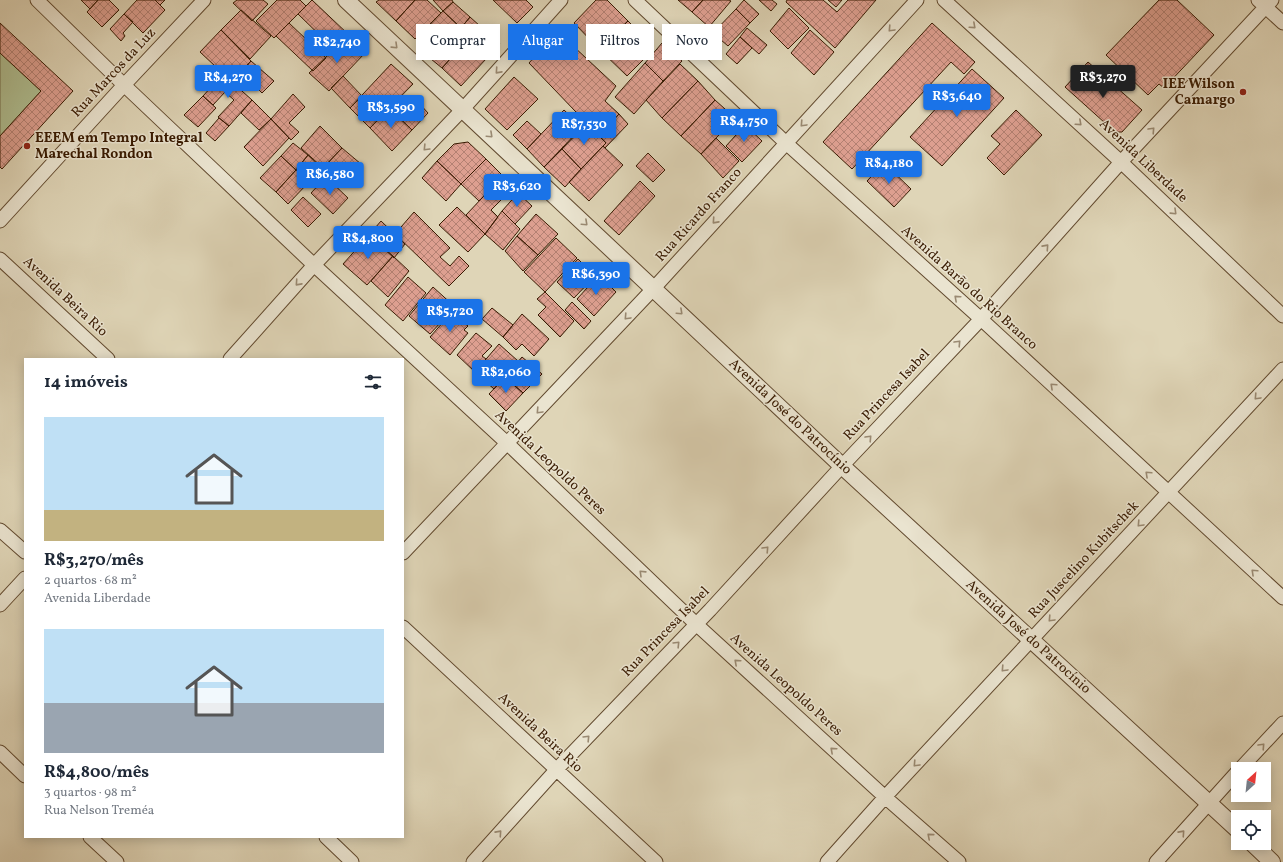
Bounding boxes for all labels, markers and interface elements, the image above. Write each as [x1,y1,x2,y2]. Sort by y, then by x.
one-way arrow [968,22,975,29]
street label: Rua Marcos da Luz [67,24,161,122]
chip: Comprar [416,24,500,60]
chip: Alugar [508,24,578,60]
chip: Filtros [586,24,654,60]
chip: Novo [662,24,722,60]
one-way arrow [888,24,895,32]
pin: R$2,740 [300,30,374,64]
text: R$2,740 [313,34,361,52]
one-way arrow [390,41,398,49]
pin: R$4,270 [191,65,265,99]
pin: R$3,270 [1066,65,1140,99]
one-way arrow [495,66,502,73]
text: R$4,270 [204,69,252,87]
text: R$3,270 [1079,69,1127,87]
place label: IEE Wilson Camargo [1163,75,1235,110]
pin: R$3,640 [920,84,994,118]
marker: IEE Wilson Camargo [1238,87,1248,97]
text: R$3,640 [932,88,982,106]
pin: R$3,590 [354,95,428,129]
text: R$3,590 [367,99,415,117]
pin: R$4,750 [707,109,781,143]
pin: R$7,530 [547,112,621,146]
text: R$4,750 [720,113,768,131]
street label: Avenida Liberdade [1095,115,1192,207]
text: R$7,530 [561,116,607,134]
one-way arrow [1074,119,1082,126]
one-way arrow [800,120,807,127]
one-way arrow [1147,127,1155,135]
place label: EEEM em Tempo Integral Marechal Rondon [35,129,203,164]
one-way arrow [485,130,493,138]
marker: EEEM em Tempo Integral Marechal Rondon [22,141,32,151]
one-way arrow [423,143,431,151]
pin: R$4,180 [852,151,926,185]
text: R$4,180 [865,155,913,173]
pin: R$6,580 [293,162,367,196]
street label: Rua Ricardo Franco [652,164,746,266]
text: R$6,580 [306,166,354,184]
pin: R$3,620 [480,174,554,208]
text: R$3,620 [493,178,541,196]
one-way arrow [1169,207,1177,215]
one-way arrow [713,216,720,223]
one-way arrow [580,219,588,226]
street label: Avenida Barão do Rio Branco [897,221,1041,355]
pin: R$4,800 [331,226,405,260]
text: R$4,800 [342,230,394,248]
one-way arrow [1041,244,1048,252]
street label: Avenida Beira Rio [18,253,112,341]
pin: R$6,390 [559,262,633,296]
text: R$6,390 [572,266,620,284]
one-way arrow [296,278,303,286]
one-way arrow [954,295,962,303]
pin: R$5,720 [413,299,487,333]
text: R$5,720 [427,303,473,321]
one-way arrow [675,308,683,315]
one-way arrow [625,312,632,319]
one-way arrow [954,340,961,348]
street label: Rua Princesa Isabel [840,345,934,445]
street label: Avenida José do Patrocínio [724,355,856,479]
pin: R$2,060 [469,360,543,394]
text: R$2,060 [481,364,531,382]
text: 14 imóveis [44,371,128,394]
icon: filters [362,371,384,393]
one-way arrow [1050,383,1058,391]
one-way arrow [1254,392,1261,400]
street label: Avenida Leopoldo Peres [490,406,610,520]
one-way arrow [536,407,543,414]
one-way arrow [864,435,871,442]
icon: home [178,443,250,515]
one-way arrow [1146,472,1153,479]
street label: Rua Juscelino Kubitschek [1024,497,1144,623]
one-way arrow [1138,519,1145,526]
one-way arrow [761,546,769,554]
text: R$3,270/mês [44,549,144,572]
one-way arrow [1251,569,1259,576]
one-way arrow [639,570,647,578]
text: 2 quartos · 68 m² [44,572,137,590]
street label: Avenida José do Patrocínio [961,576,1095,698]
street label: Rua Princesa Isabel [618,583,714,681]
text: Avenida Liberdade [44,590,151,608]
one-way arrow [1049,614,1056,622]
street label: Avenida Leopoldo Peres [725,629,847,741]
one-way arrow [672,641,680,649]
icon: home [178,655,250,727]
one-way arrow [734,659,742,667]
one-way arrow [1002,664,1009,672]
street label: Avenida Beira Rio [493,689,587,777]
one-way arrow [582,735,590,743]
one-way arrow [1257,743,1264,751]
one-way arrow [830,747,838,754]
one-way arrow [913,759,921,767]
text: R$4,800/mês [44,761,149,784]
north arrow [1231,762,1271,802]
map controls [1231,762,1271,850]
text: 3 quartos · 98 m² [44,784,137,802]
text: Rua Nelson Treméa [44,802,154,820]
button: locate [1231,810,1271,850]
one-way arrow [494,830,502,838]
one-way arrow [1177,830,1184,838]
one-way arrow [927,834,935,841]

